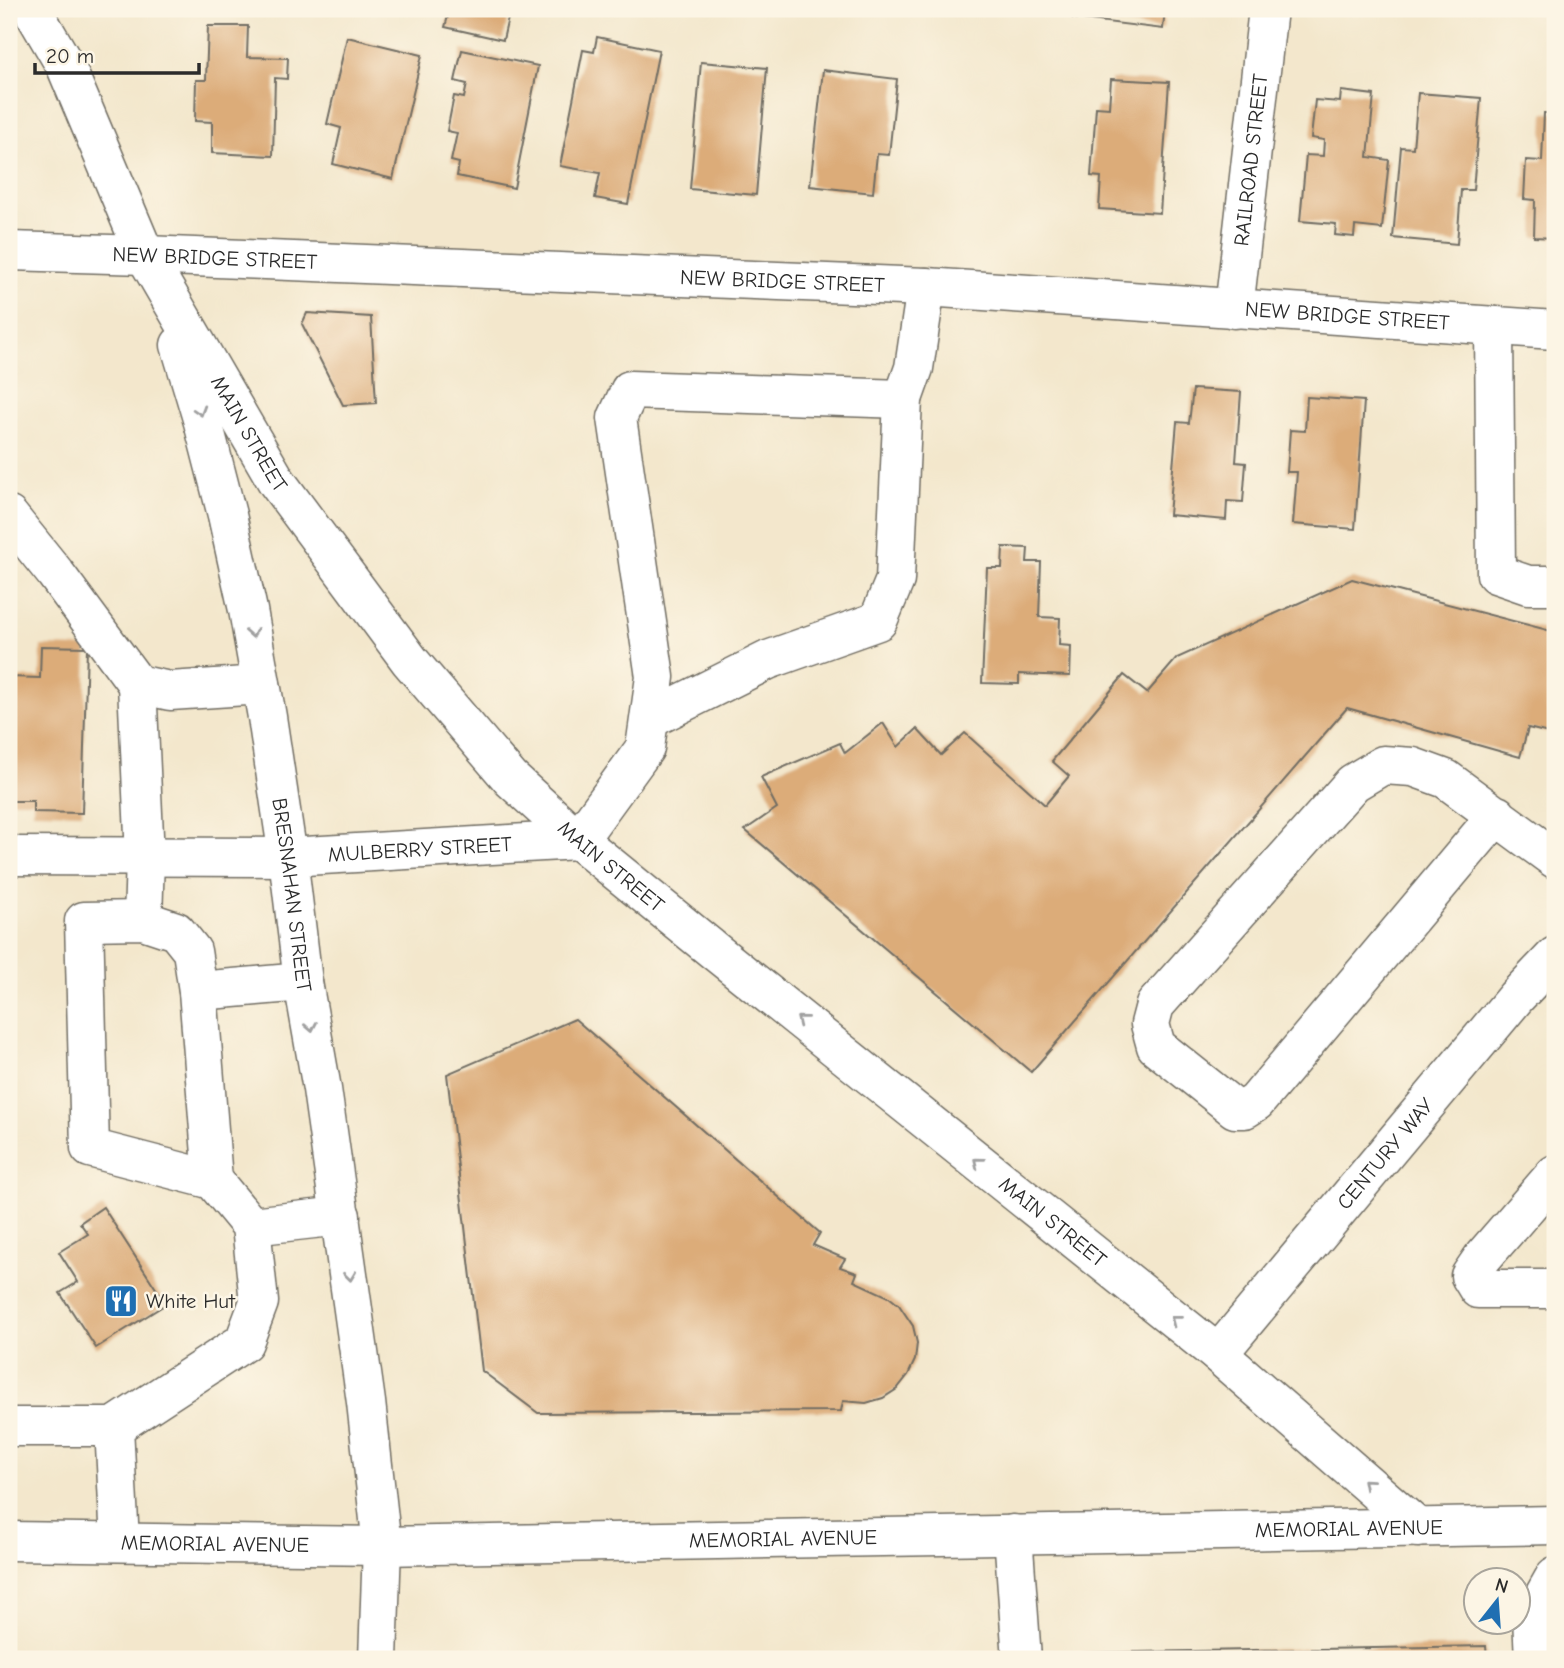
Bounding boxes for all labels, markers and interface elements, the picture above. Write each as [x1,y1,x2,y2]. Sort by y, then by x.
scale bar [35,32,200,76]
text: 20 m [46,44,94,68]
street label: RAILROAD STREET [1229,72,1273,247]
street label: NEW BRIDGE STREET [112,242,318,274]
street label: NEW BRIDGE STREET [680,265,885,297]
street label: NEW BRIDGE STREET [1244,297,1450,335]
street label: MAIN STREET [206,371,292,497]
one-way arrow [192,405,207,417]
one-way arrow [244,627,259,639]
street label: BRESNAHAN STREET [267,796,317,994]
street label: MAIN STREET [553,816,669,917]
street label: MULBERRY STREET [327,832,512,867]
one-way arrow [796,1016,809,1028]
one-way arrow [303,1021,318,1033]
street label: CENTURY WAY [1332,1093,1439,1214]
one-way arrow [973,1158,986,1171]
street label: MAIN STREET [994,1172,1111,1272]
one-way arrow [342,1270,357,1282]
restaurant icon: White Hut [102,1282,140,1320]
place label: White Hut [146,1289,236,1313]
one-way arrow [1170,1316,1183,1328]
one-way arrow [1362,1479,1375,1491]
street label: MEMORIAL AVENUE [1255,1515,1443,1542]
street label: MEMORIAL AVENUE [689,1525,877,1553]
street label: MEMORIAL AVENUE [121,1531,309,1557]
north arrow [1462,1566,1532,1636]
text: N [1493,1573,1511,1598]

